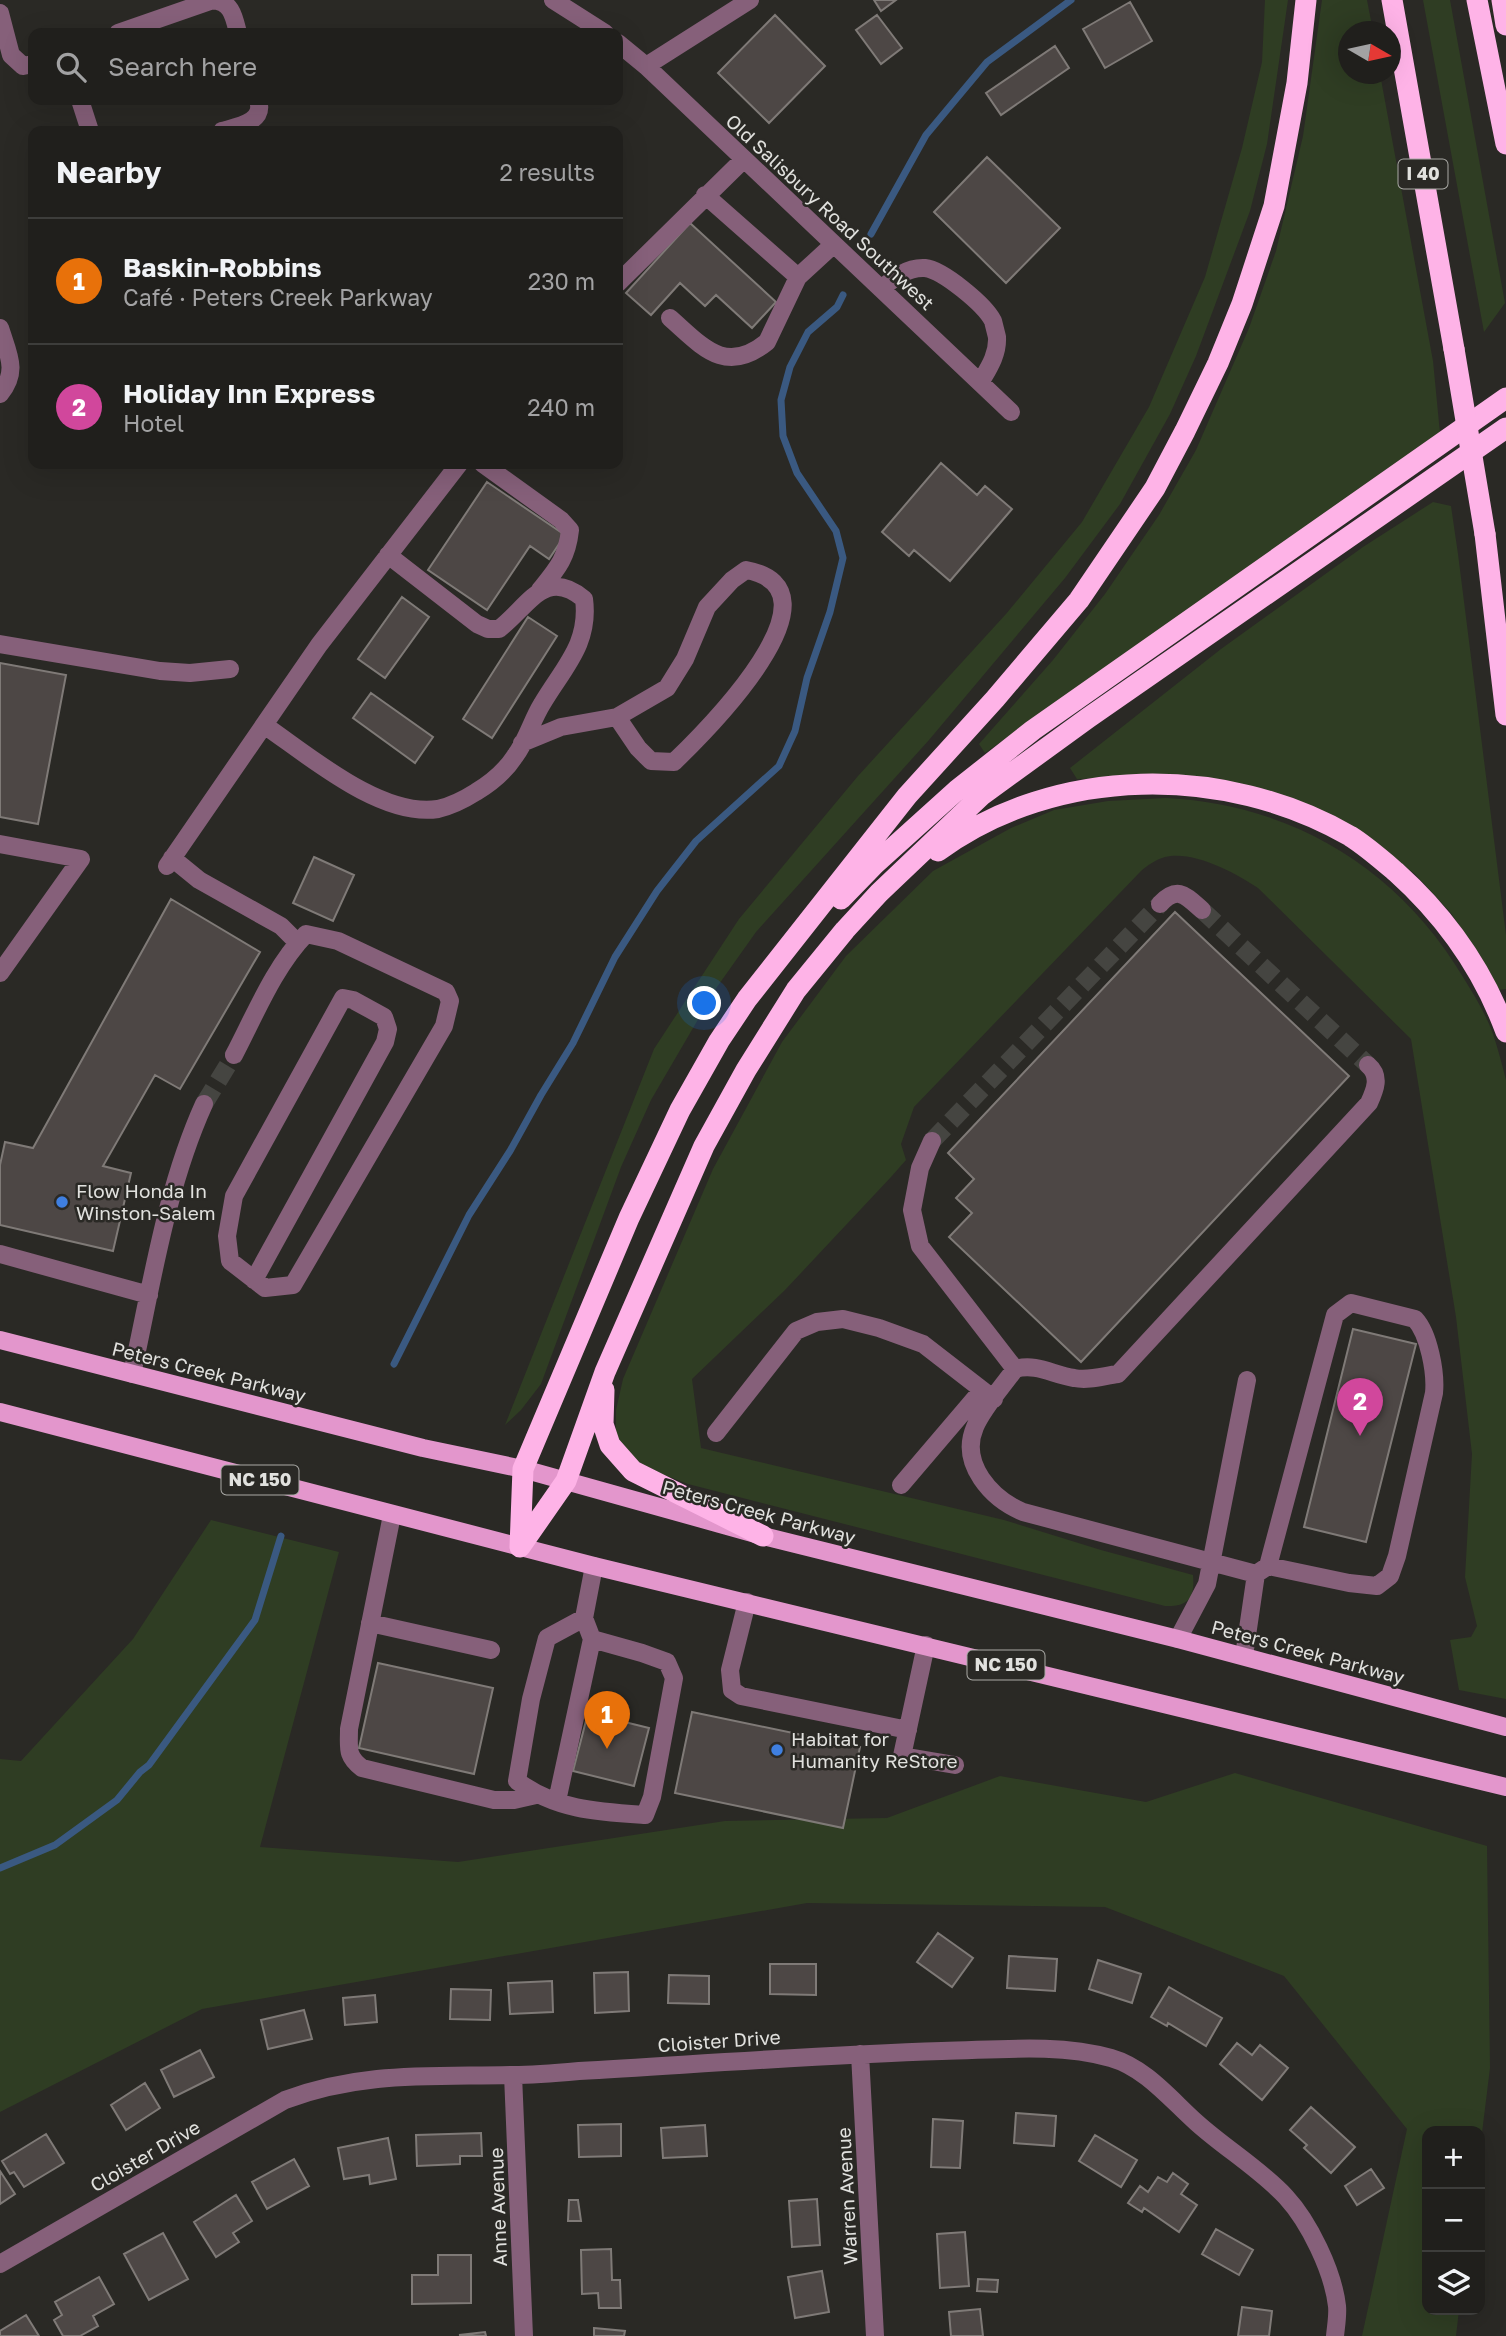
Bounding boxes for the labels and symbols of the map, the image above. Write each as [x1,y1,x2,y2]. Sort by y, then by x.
north arrow [1338,21,1401,84]
street label: Old Salisbury Road Southwest [721,109,939,314]
road number: I 40 [1398,160,1448,188]
your location [687,986,721,1020]
place label: Flow Honda In Winston-Salem [76,1179,216,1224]
marker: Flow Honda In Winston-Salem [54,1194,70,1210]
street label: Peters Creek Parkway [110,1336,309,1407]
pin: 2 [1337,1378,1383,1436]
road number: NC 150 [222,1465,298,1494]
street label: Peters Creek Parkway [660,1475,859,1548]
street label: Peters Creek Parkway [1209,1615,1408,1688]
road number: NC 150 [968,1650,1044,1680]
pin: 1 [584,1691,630,1749]
place label: Habitat for Humanity ReStore [791,1727,957,1772]
marker: Habitat for Humanity ReStore [769,1742,785,1758]
street label: Cloister Drive [657,2025,781,2056]
street label: Cloister Drive [86,2115,204,2196]
street label: Warren Avenue [831,2127,862,2265]
street label: Anne Avenue [484,2147,511,2267]

